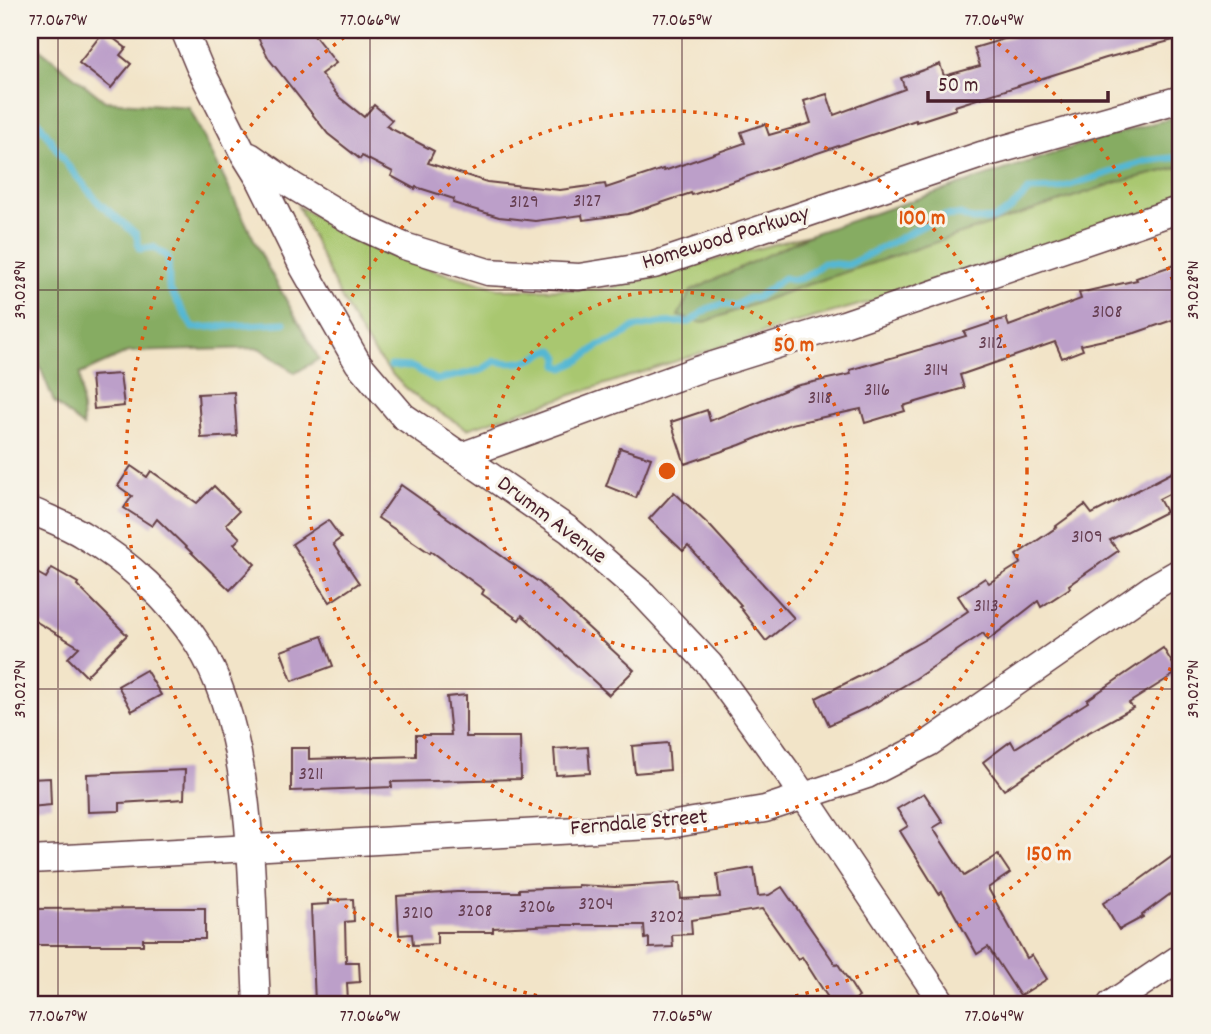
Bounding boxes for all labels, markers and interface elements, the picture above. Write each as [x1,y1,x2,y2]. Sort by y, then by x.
text: 77.067°W [29,9,88,34]
text: 77.066°W [340,9,401,34]
text: 77.065°W [652,9,713,34]
text: 77.064°W [965,9,1024,34]
scale bar [928,60,1108,104]
text: 50 m [938,72,978,102]
house number: 3127 [573,189,601,216]
house number: 3129 [509,190,539,217]
street label: Homewood Parkway [638,198,814,280]
text: 100 m [899,205,945,235]
text: 39.028°N [9,261,34,319]
text: 39.028°N [1182,261,1207,319]
house number: 3108 [1092,300,1122,327]
house number: 3112 [978,331,1004,358]
text: 50 m [774,332,814,362]
house number: 3114 [924,358,948,385]
house number: 3116 [864,378,890,405]
house number: 3118 [808,386,832,413]
centre of rings [655,459,679,483]
street label: Drumm Avenue [489,469,613,573]
house number: 3109 [1071,525,1103,552]
house number: 3113 [973,594,999,621]
text: 39.027°N [9,660,34,718]
text: 39.027°N [1182,660,1207,718]
house number: 3211 [298,762,324,789]
street label: Ferndale Street [569,802,709,846]
text: 150 m [1026,841,1072,871]
house number: 3204 [579,892,613,919]
house number: 3206 [519,895,555,922]
house number: 3208 [458,899,492,926]
house number: 3210 [402,901,434,928]
house number: 3202 [649,905,685,932]
text: 77.067°W [29,1005,88,1030]
text: 77.066°W [340,1005,401,1030]
text: 77.065°W [652,1005,713,1030]
text: 77.064°W [965,1005,1024,1030]

